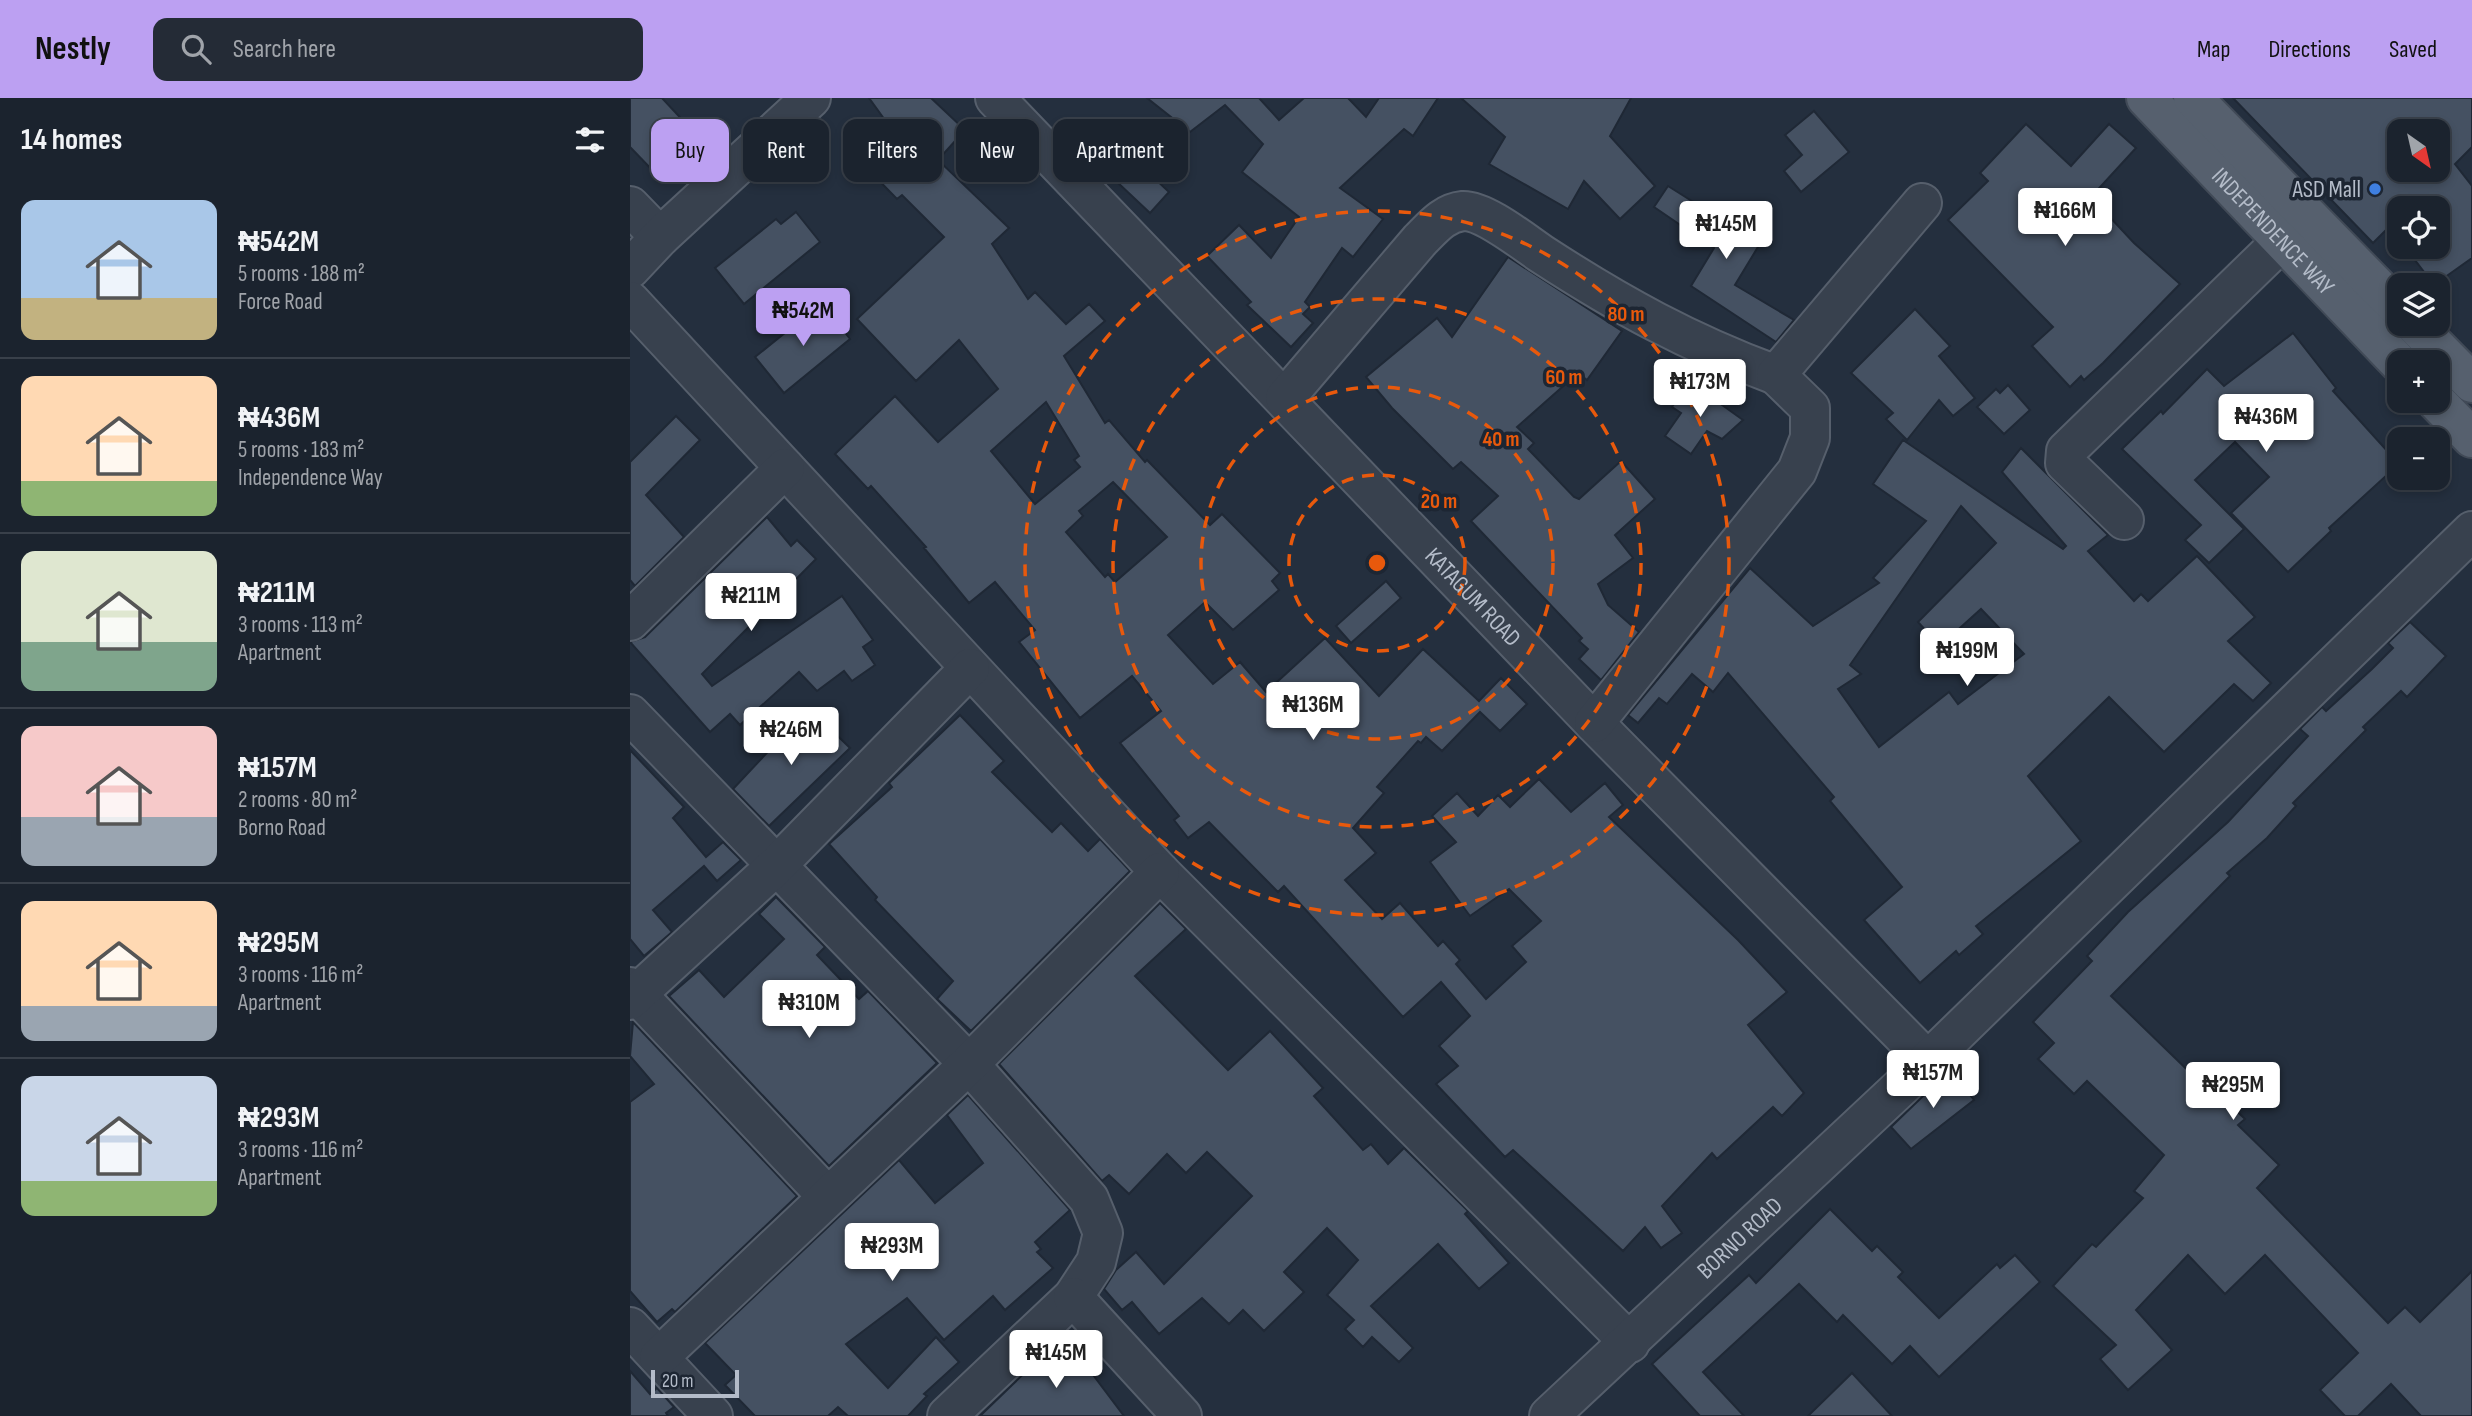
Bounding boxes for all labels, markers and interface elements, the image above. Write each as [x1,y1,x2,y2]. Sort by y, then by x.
search box [153,18,643,81]
text: Nestly [35,29,111,69]
icon: search [177,30,215,68]
text: Search here [233,34,336,65]
text: Map [2197,35,2230,64]
text: Directions [2268,35,2351,64]
text: Saved [2389,35,2437,64]
chip: Buy [651,119,729,182]
chip: Rent [743,119,829,182]
chip: Filters [843,119,942,182]
chip: New [956,119,1039,182]
chip: Apartment [1053,119,1188,182]
north arrow [2387,119,2450,182]
map controls [2387,119,2450,490]
icon: filters [571,121,609,159]
text: 14 homes [21,122,122,158]
street label: INDEPENDENCE WAY [2206,161,2340,301]
place label: ASD Mall [2291,175,2361,204]
marker: ASD Mall [2367,181,2383,197]
pin: ₦166M [2016,188,2114,248]
button: locate [2387,196,2450,259]
text: ₦166M [2034,197,2096,225]
pin: ₦145M [1677,202,1775,261]
text: ₦145M [1695,210,1757,238]
text: ₦542M [238,224,319,260]
icon: home [77,228,161,312]
text: 5 rooms · 188 m² [238,260,365,288]
button: layers [2387,273,2450,336]
text: Force Road [238,288,323,316]
pin: ₦542M [754,288,852,348]
text: ₦542M [772,297,834,325]
text: 80 m [1607,302,1645,327]
button: + [2387,350,2450,413]
pin: ₦173M [1651,360,1749,419]
text: 60 m [1545,365,1583,390]
text: ₦173M [1670,368,1730,396]
pin: ₦436M [2217,394,2315,454]
text: ₦436M [238,400,320,436]
text: ₦436M [2234,403,2298,431]
icon: home [77,404,161,488]
text: 40 m [1483,427,1519,452]
button: − [2387,427,2450,490]
text: 5 rooms · 183 m² [238,436,364,464]
text: Independence Way [238,464,383,492]
text: 20 m [1421,489,1457,514]
street label: KATAGUM ROAD [1419,541,1527,652]
centre of rings [1365,551,1389,575]
pin: ₦211M [702,574,800,633]
text: ₦211M [238,575,315,611]
icon: home [77,579,161,663]
text: ₦211M [721,582,781,610]
text: 3 rooms · 113 m² [238,611,363,639]
pin: ₦199M [1918,628,2016,688]
text: ₦199M [1936,637,1998,665]
text: Apartment [238,639,322,667]
pin: ₦136M [1264,682,1362,742]
text: ₦136M [1282,691,1344,719]
pin: ₦246M [742,708,840,767]
text: ₦246M [760,716,822,744]
text: ₦157M [238,750,317,786]
icon: home [77,754,161,838]
text: 2 rooms · 80 m² [238,786,357,814]
text: Borno Road [238,814,326,842]
text: ₦295M [238,925,319,961]
icon: home [77,929,161,1013]
text: 3 rooms · 116 m² [238,961,363,989]
pin: ₦310M [760,981,858,1040]
text: Apartment [238,989,322,1017]
text: ₦310M [778,989,840,1017]
pin: ₦157M [1884,1051,1982,1110]
text: ₦157M [1903,1059,1963,1087]
pin: ₦295M [2184,1062,2282,1122]
text: ₦295M [2202,1071,2264,1099]
text: ₦293M [238,1100,319,1136]
icon: home [77,1104,161,1188]
text: 3 rooms · 116 m² [238,1136,363,1164]
text: Apartment [238,1164,322,1192]
street label: BORNO ROAD [1691,1191,1788,1285]
pin: ₦293M [843,1224,941,1283]
text: ₦293M [861,1232,923,1260]
pin: ₦145M [1007,1330,1105,1390]
text: ₦145M [1025,1339,1087,1367]
scale bar [651,1367,738,1399]
text: 20 m [662,1370,694,1393]

